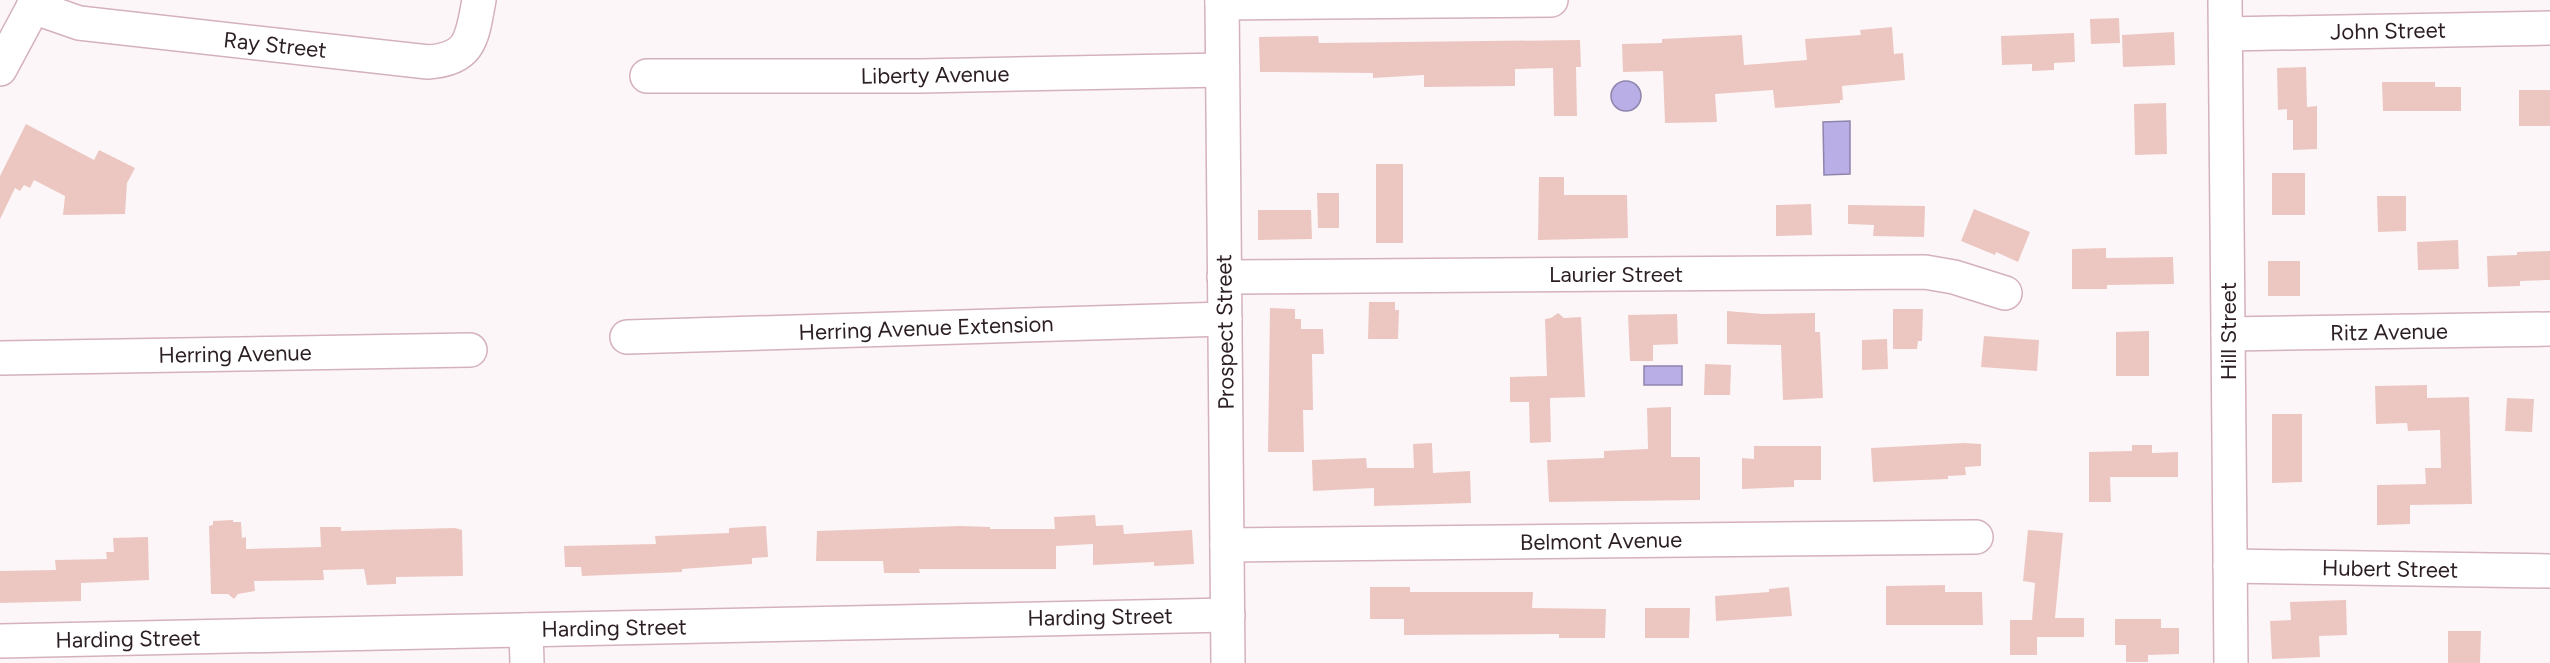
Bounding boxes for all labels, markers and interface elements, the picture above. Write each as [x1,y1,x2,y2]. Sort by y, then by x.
street label: John Street [2330,16,2446,46]
street label: Ray Street [222,26,328,64]
street label: Liberty Avenue [860,60,1010,90]
street label: Prospect Street [1210,254,1240,410]
street label: Laurier Street [1549,261,1683,288]
street label: Hill Street [2215,282,2242,380]
street label: Herring Avenue Extension [798,310,1054,346]
street label: Ritz Avenue [2330,317,2448,347]
street label: Herring Avenue [158,339,312,369]
street label: Belmont Avenue [1520,526,1682,556]
street label: Hubert Street [2322,554,2458,584]
street label: Harding Street [1027,602,1173,632]
street label: Harding Street [541,613,687,643]
street label: Harding Street [55,624,201,654]

